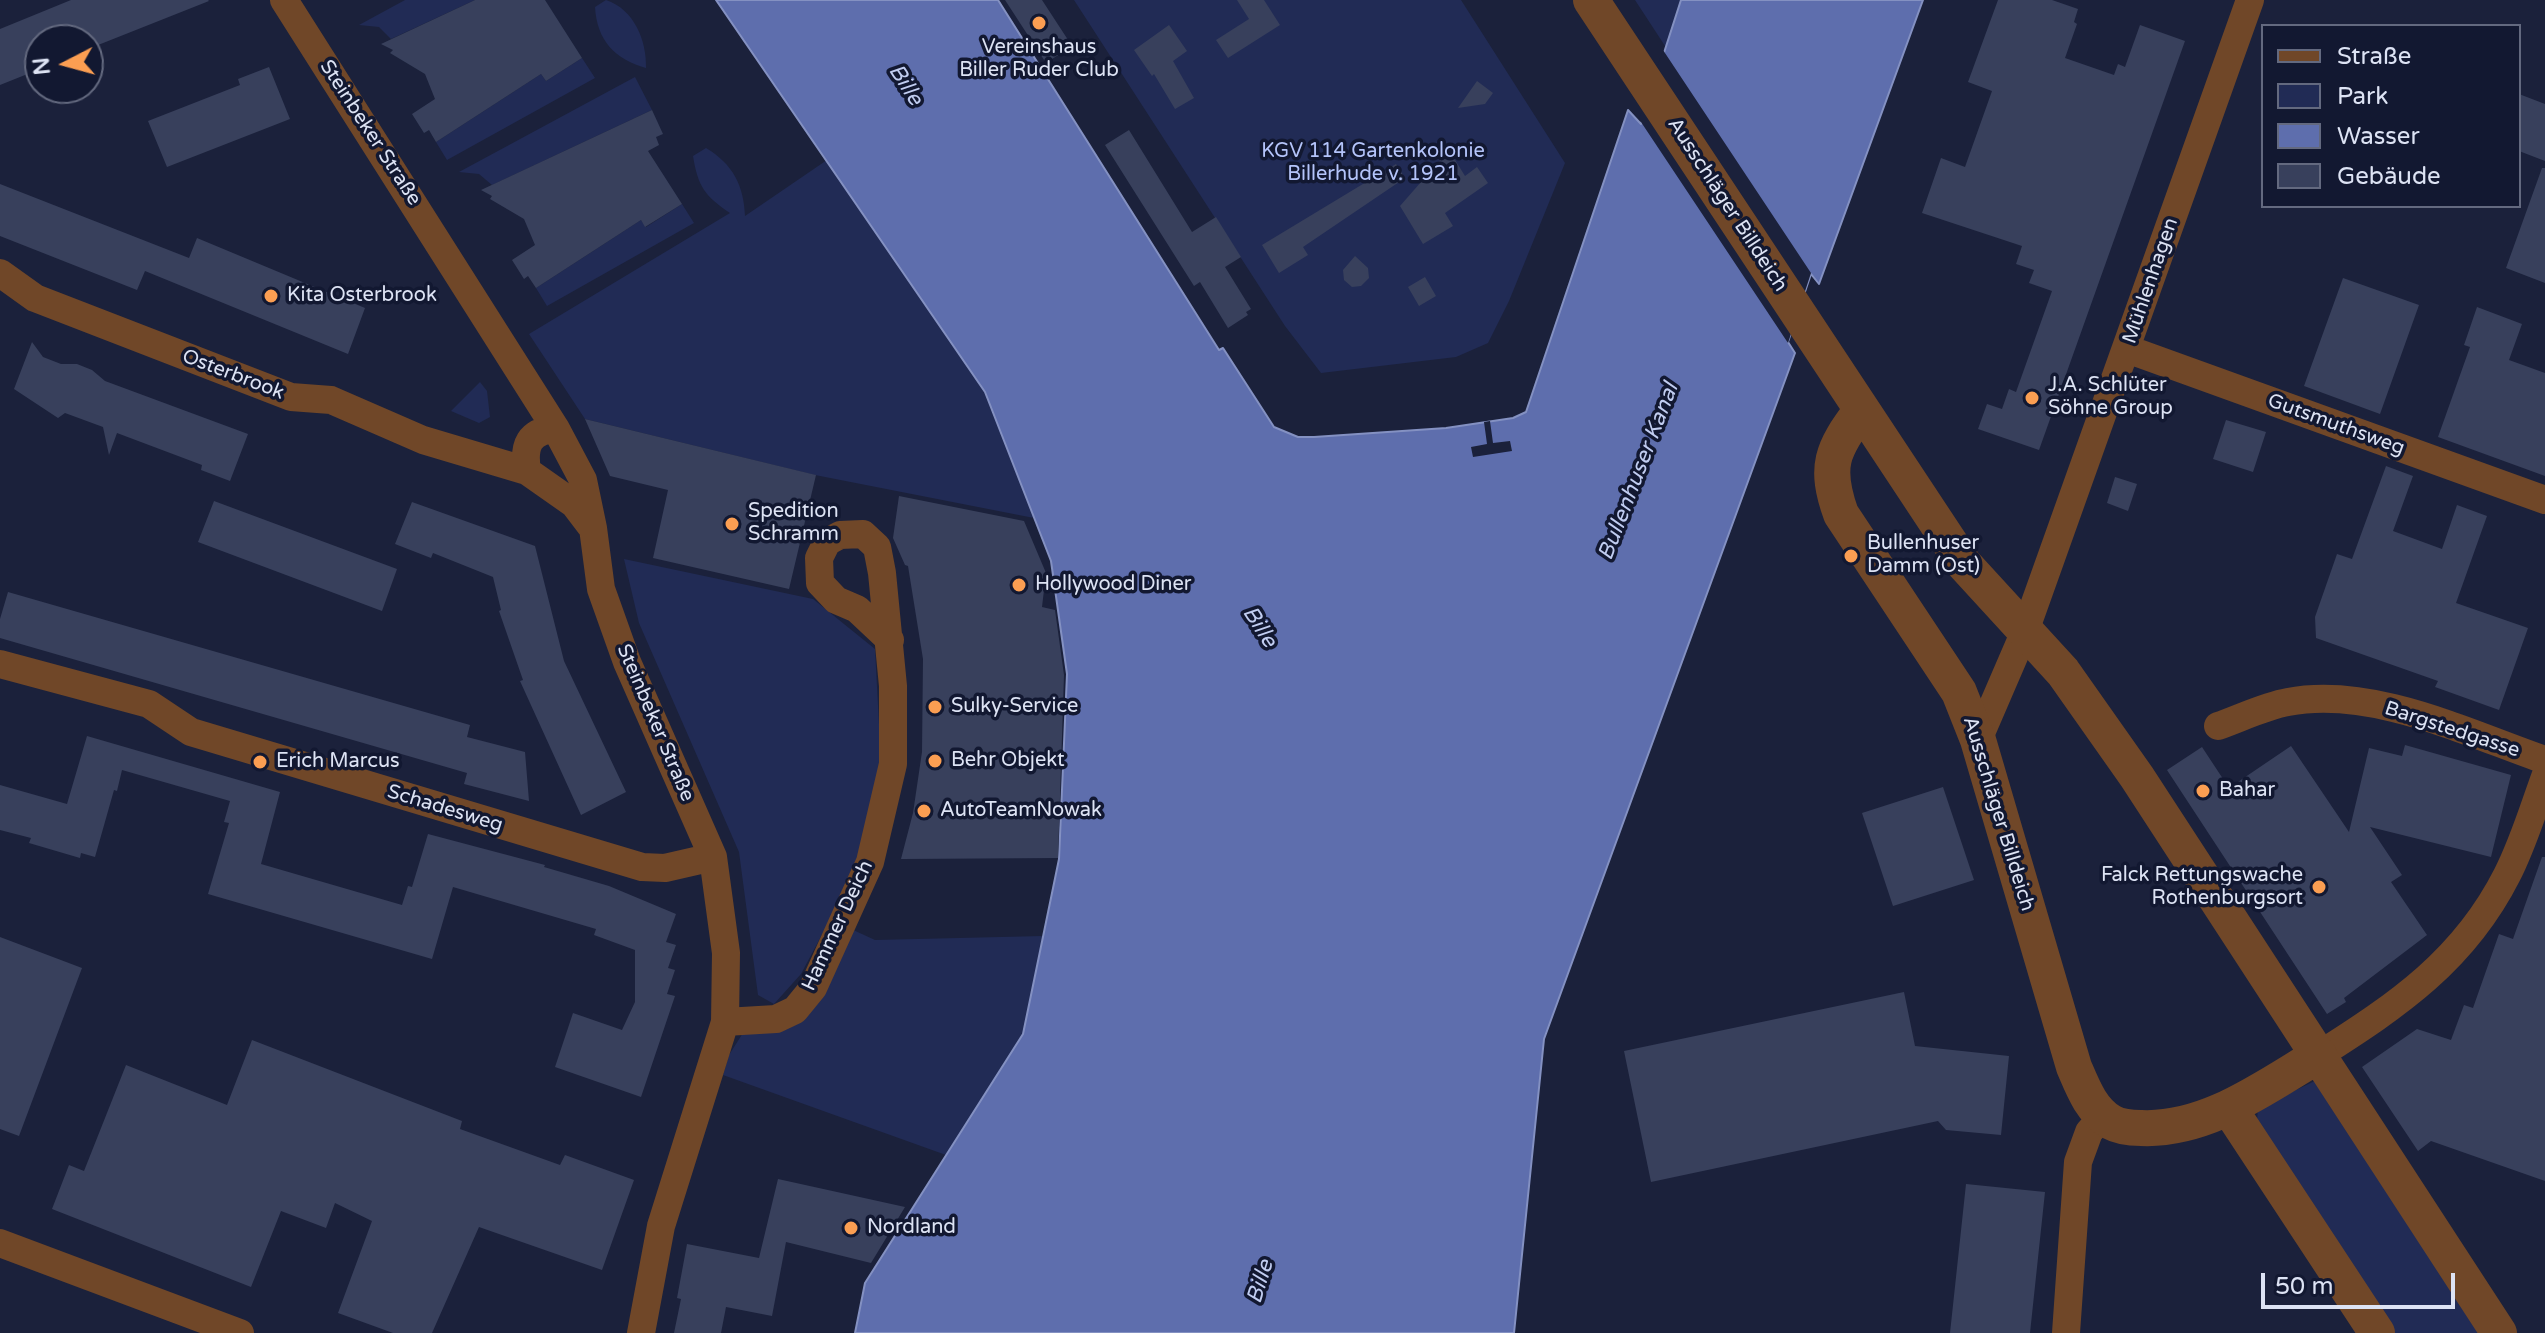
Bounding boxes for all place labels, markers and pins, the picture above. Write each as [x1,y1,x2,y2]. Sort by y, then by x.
marker: Vereinshaus Biller Ruder Club [1030,14,1048,32]
place label: Vereinshaus Biller Ruder Club [959,36,1119,83]
place label: Kita Osterbrook [287,284,437,308]
marker: Kita Osterbrook [262,287,280,305]
place label: J.A. Schlüter Söhne Group [2048,374,2173,421]
marker: J.A. Schlüter Söhne Group [2023,389,2041,407]
place label: Spedition Schramm [748,500,839,547]
marker: Spedition Schramm [723,515,741,533]
place label: Bullenhuser Damm (Ost) [1867,532,1980,579]
marker: Bullenhuser Damm (Ost) [1842,547,1860,565]
place label: Hollywood Diner [1035,573,1191,597]
marker: Hollywood Diner [1010,576,1028,594]
place label: Sulky-Service [951,695,1078,719]
marker: Sulky-Service [926,698,944,716]
place label: Behr Objekt [951,749,1065,773]
place label: Erich Marcus [276,750,400,774]
marker: Behr Objekt [926,752,944,770]
marker: Erich Marcus [251,753,269,771]
place label: Bahar [2219,779,2275,803]
marker: Bahar [2194,782,2212,800]
place label: AutoTeamNowak [940,799,1102,823]
marker: AutoTeamNowak [915,802,933,820]
place label: Falck Rettungswache Rothenburgsort [2101,864,2303,911]
marker: Falck Rettungswache Rothenburgsort [2310,878,2328,896]
place label: Nordland [867,1216,956,1240]
marker: Nordland [842,1219,860,1237]

